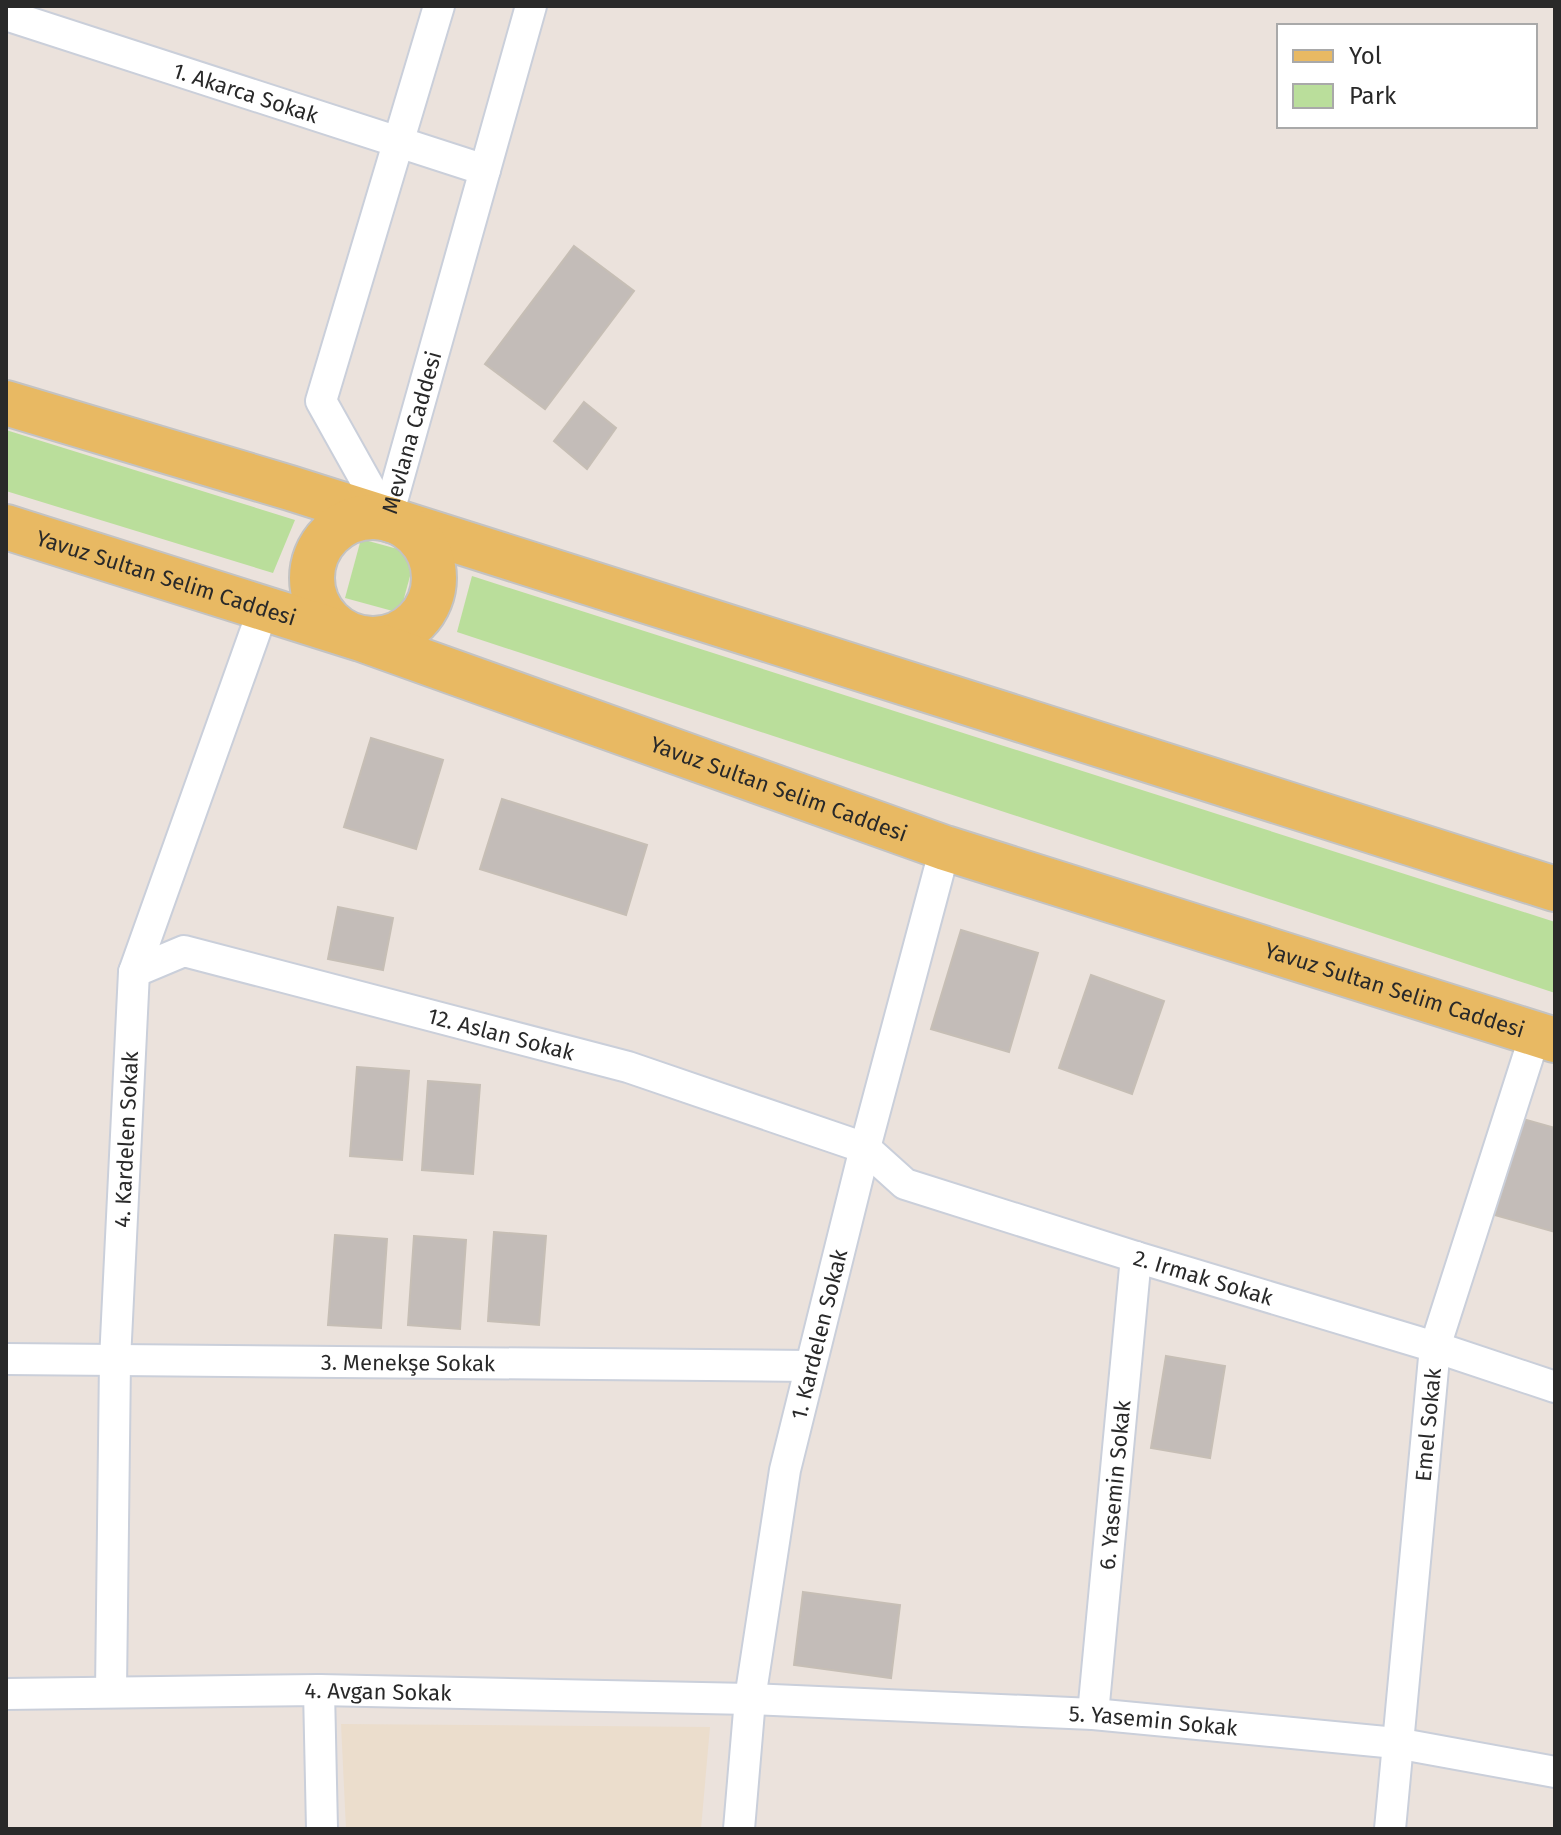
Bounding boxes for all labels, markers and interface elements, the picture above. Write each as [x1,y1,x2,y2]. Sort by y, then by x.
legend [1277,24,1537,128]
text: Yol [1349,42,1382,70]
street label: 1. Akarca Sokak [170,56,323,129]
text: Park [1349,82,1397,110]
street label: Mevlana Caddesi [376,348,447,517]
street label: Yavuz Sultan Selim Caddesi [33,524,300,631]
street label: Yavuz Sultan Selim Caddesi [647,730,911,847]
street label: Yavuz Sultan Selim Caddesi [1261,936,1528,1043]
street label: 12. Aslan Sokak [425,1002,578,1066]
street label: 4. Kardelen Sokak [108,1050,144,1228]
street label: 2. Irmak Sokak [1131,1244,1277,1311]
street label: 1. Kardelen Sokak [785,1246,853,1422]
street label: 3. Menekşe Sokak [321,1348,496,1377]
street label: Emel Sokak [1409,1366,1447,1483]
street label: 6. Yasemin Sokak [1093,1398,1136,1571]
street label: 4. Avgan Sokak [304,1676,452,1706]
street label: 5. Yasemin Sokak [1068,1699,1240,1741]

